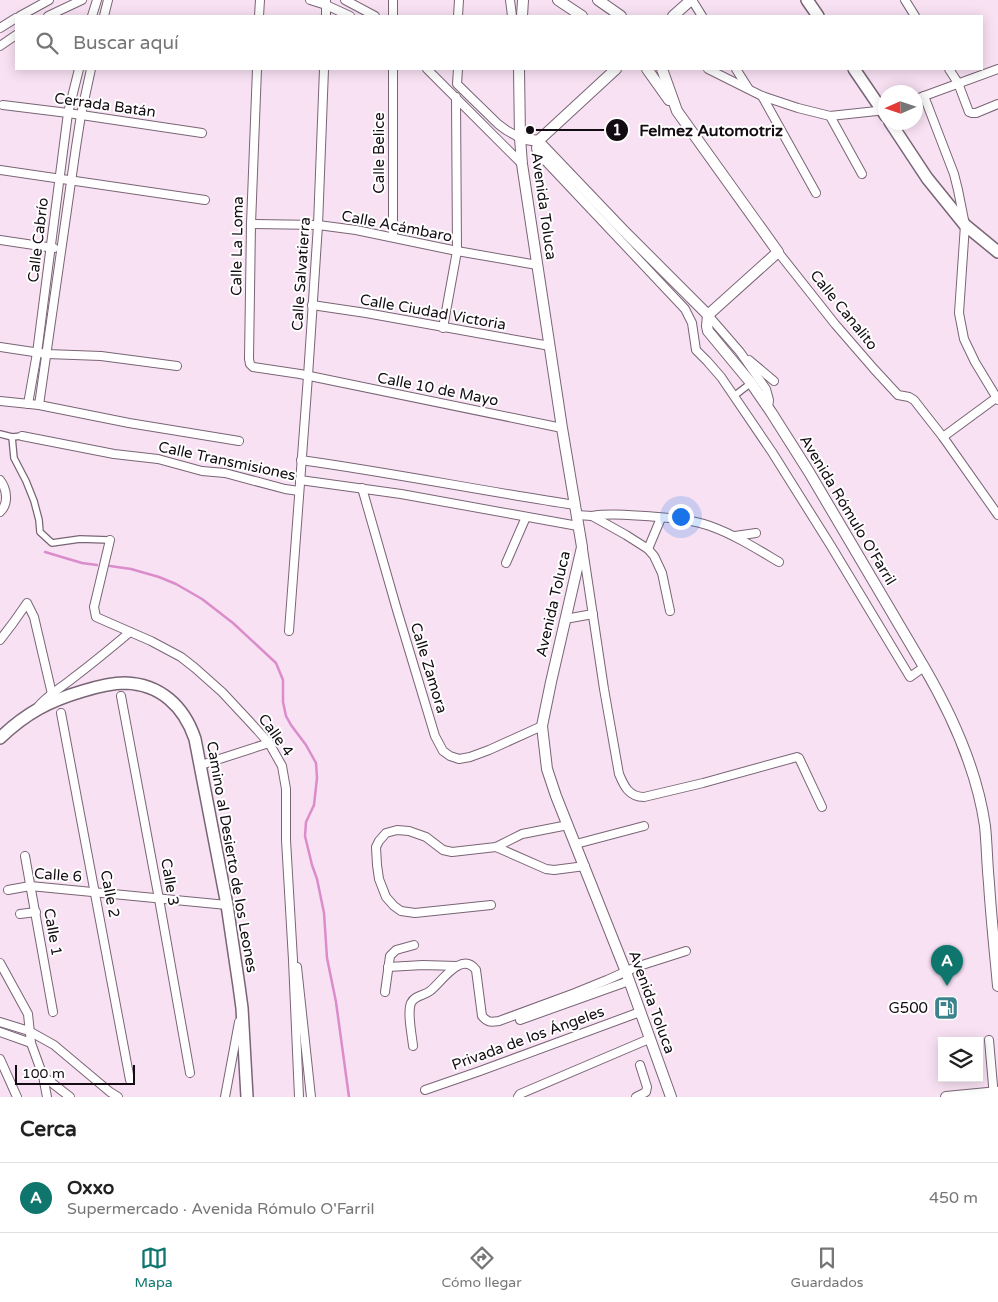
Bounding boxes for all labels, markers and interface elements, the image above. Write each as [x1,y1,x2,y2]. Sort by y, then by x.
search box [15,15,983,70]
icon: search [33,29,61,57]
text: Buscar aquí [73,32,179,54]
north arrow [878,85,923,130]
street label: Cerrada Batán [53,89,157,121]
street label: Calle Belice [370,112,388,194]
callout: Felmez Automotriz [604,115,793,146]
text: 1 [612,121,622,139]
text: Felmez Automotriz [639,121,783,141]
street label: Avenida Toluca [528,151,560,261]
street label: Calle Cabrío [24,196,52,284]
street label: Calle La Loma [227,196,247,296]
street label: Calle Acámbaro [340,206,454,246]
street label: Calle Salvatierra [288,216,314,332]
street label: Calle Canalito [806,267,882,353]
street label: Calle Ciudad Victoria [359,290,507,334]
street label: Calle 10 de Mayo [376,368,500,410]
street label: Avenida Rómulo O'Farril [796,432,900,588]
street label: Calle Transmisiones [157,438,297,484]
your location [668,504,694,530]
street label: Avenida Toluca [532,549,574,659]
street label: Calle Zamora [407,621,451,715]
street label: Calle 4 [255,710,297,760]
street label: Camino al Desierto de los Leones [203,740,261,974]
street label: Calle 3 [157,857,183,907]
street label: Calle 6 [33,864,83,886]
street label: Calle 2 [97,869,123,919]
street label: Calle 1 [40,907,66,957]
pin: A [931,945,963,986]
street label: Avenida Toluca [625,948,679,1056]
fuel station icon: G500 [933,995,959,1021]
place label: G500 [888,999,928,1017]
street label: Privada de los Ángeles [449,1002,607,1074]
map controls [938,1037,983,1082]
button: layers [938,1037,983,1082]
scale bar [15,1062,135,1085]
text: 100 m [22,1065,65,1082]
text: Cerca [20,1117,77,1142]
text: Oxxo [67,1177,114,1199]
text: A [30,1188,42,1208]
text: 450 m [929,1188,978,1208]
text: Supermercado · Avenida Rómulo O'Farril [67,1199,375,1219]
tab: Mapa [134,1244,173,1291]
tab: Cómo llegar [442,1244,522,1291]
tab: Guardados [791,1244,863,1291]

